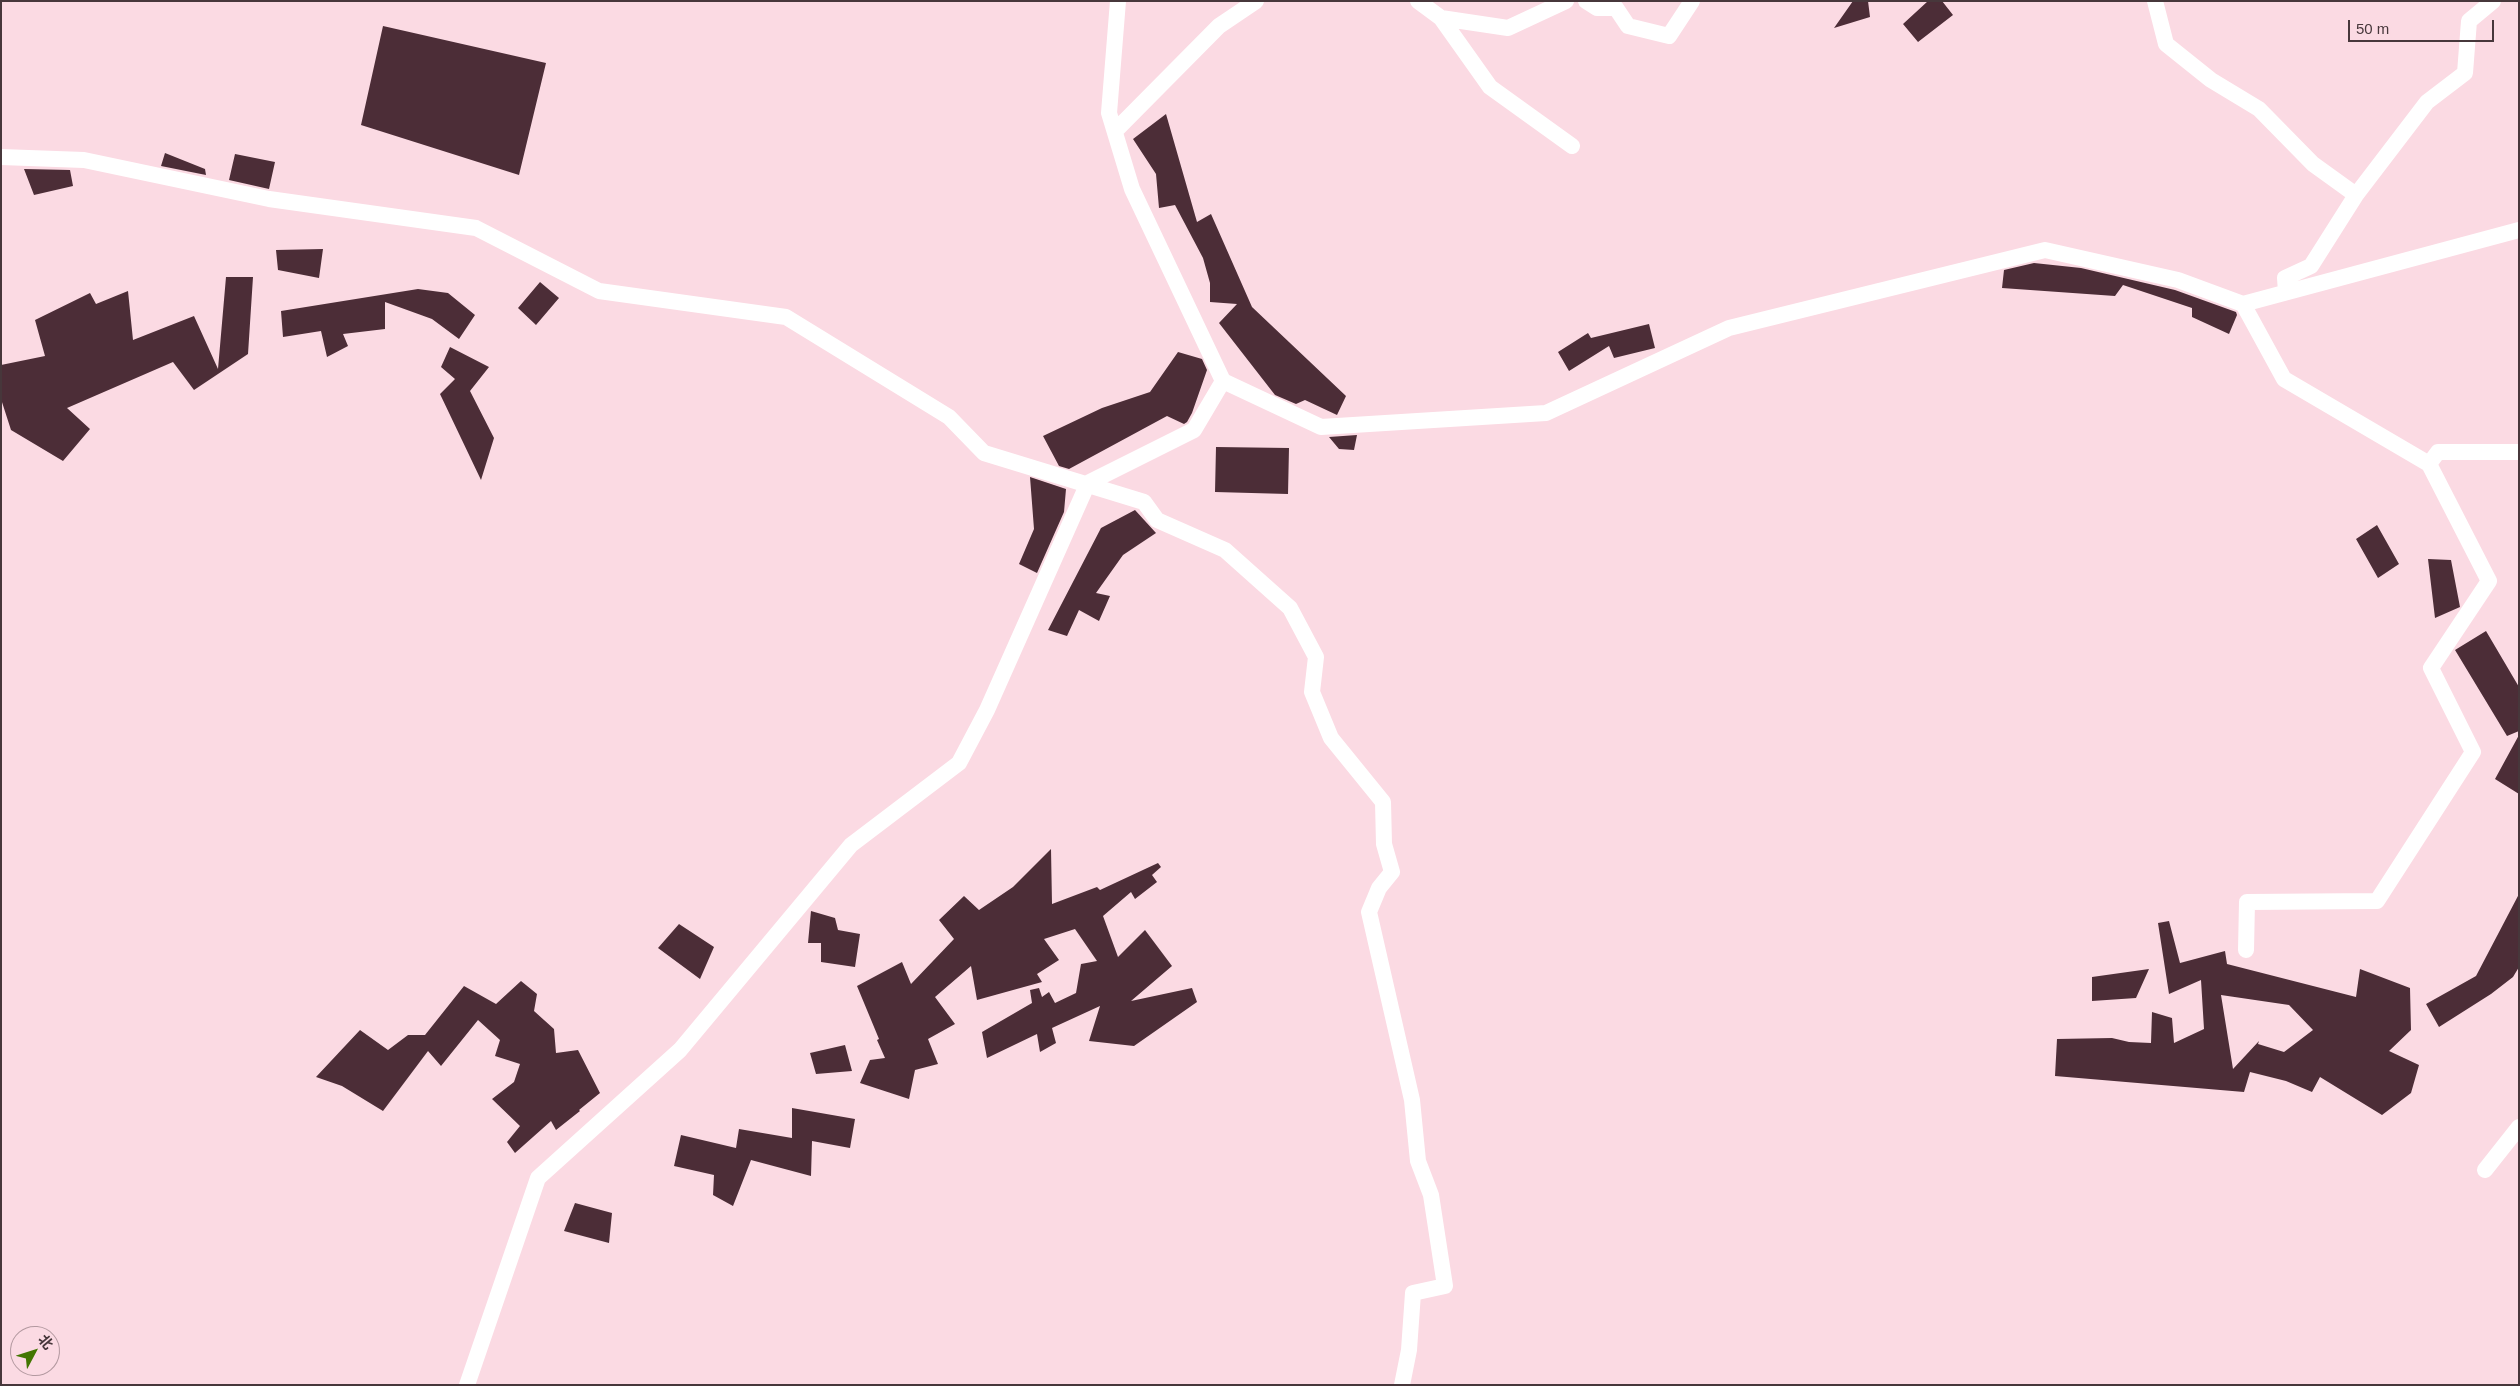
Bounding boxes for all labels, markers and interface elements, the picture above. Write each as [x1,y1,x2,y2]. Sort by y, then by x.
scale bar [2350,10,2496,42]
text: 50 m [2356,20,2389,37]
north arrow [10,1326,60,1376]
text: 北 [35,1331,56,1353]

